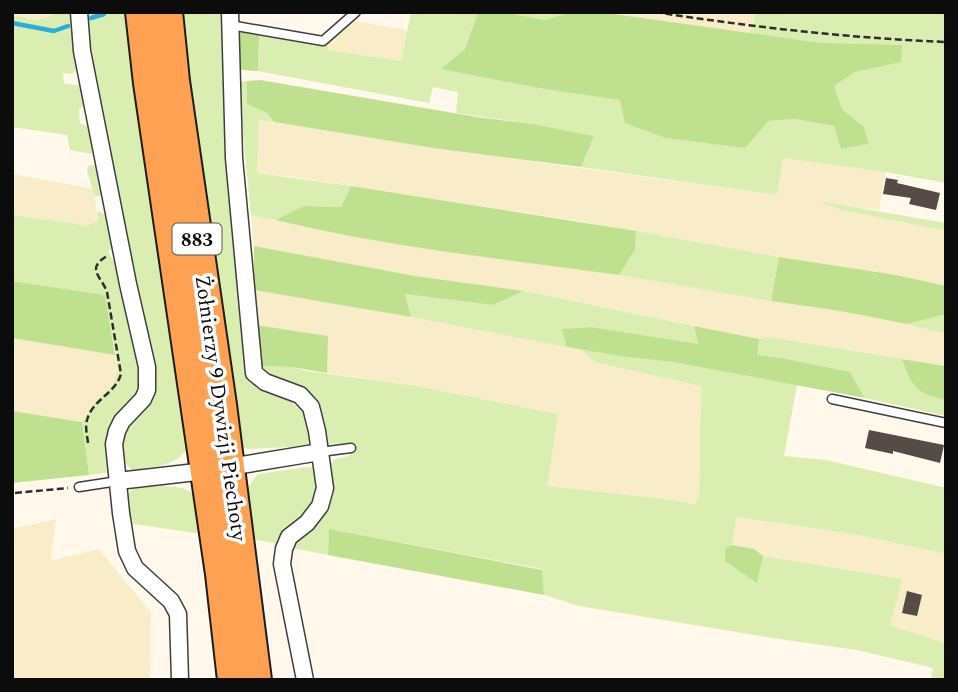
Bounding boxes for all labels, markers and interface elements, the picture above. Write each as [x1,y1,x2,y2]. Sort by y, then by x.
road number: 883 [172,224,222,255]
street label: Żołnierzy 9 Dywizji Piechoty [186,273,255,544]

